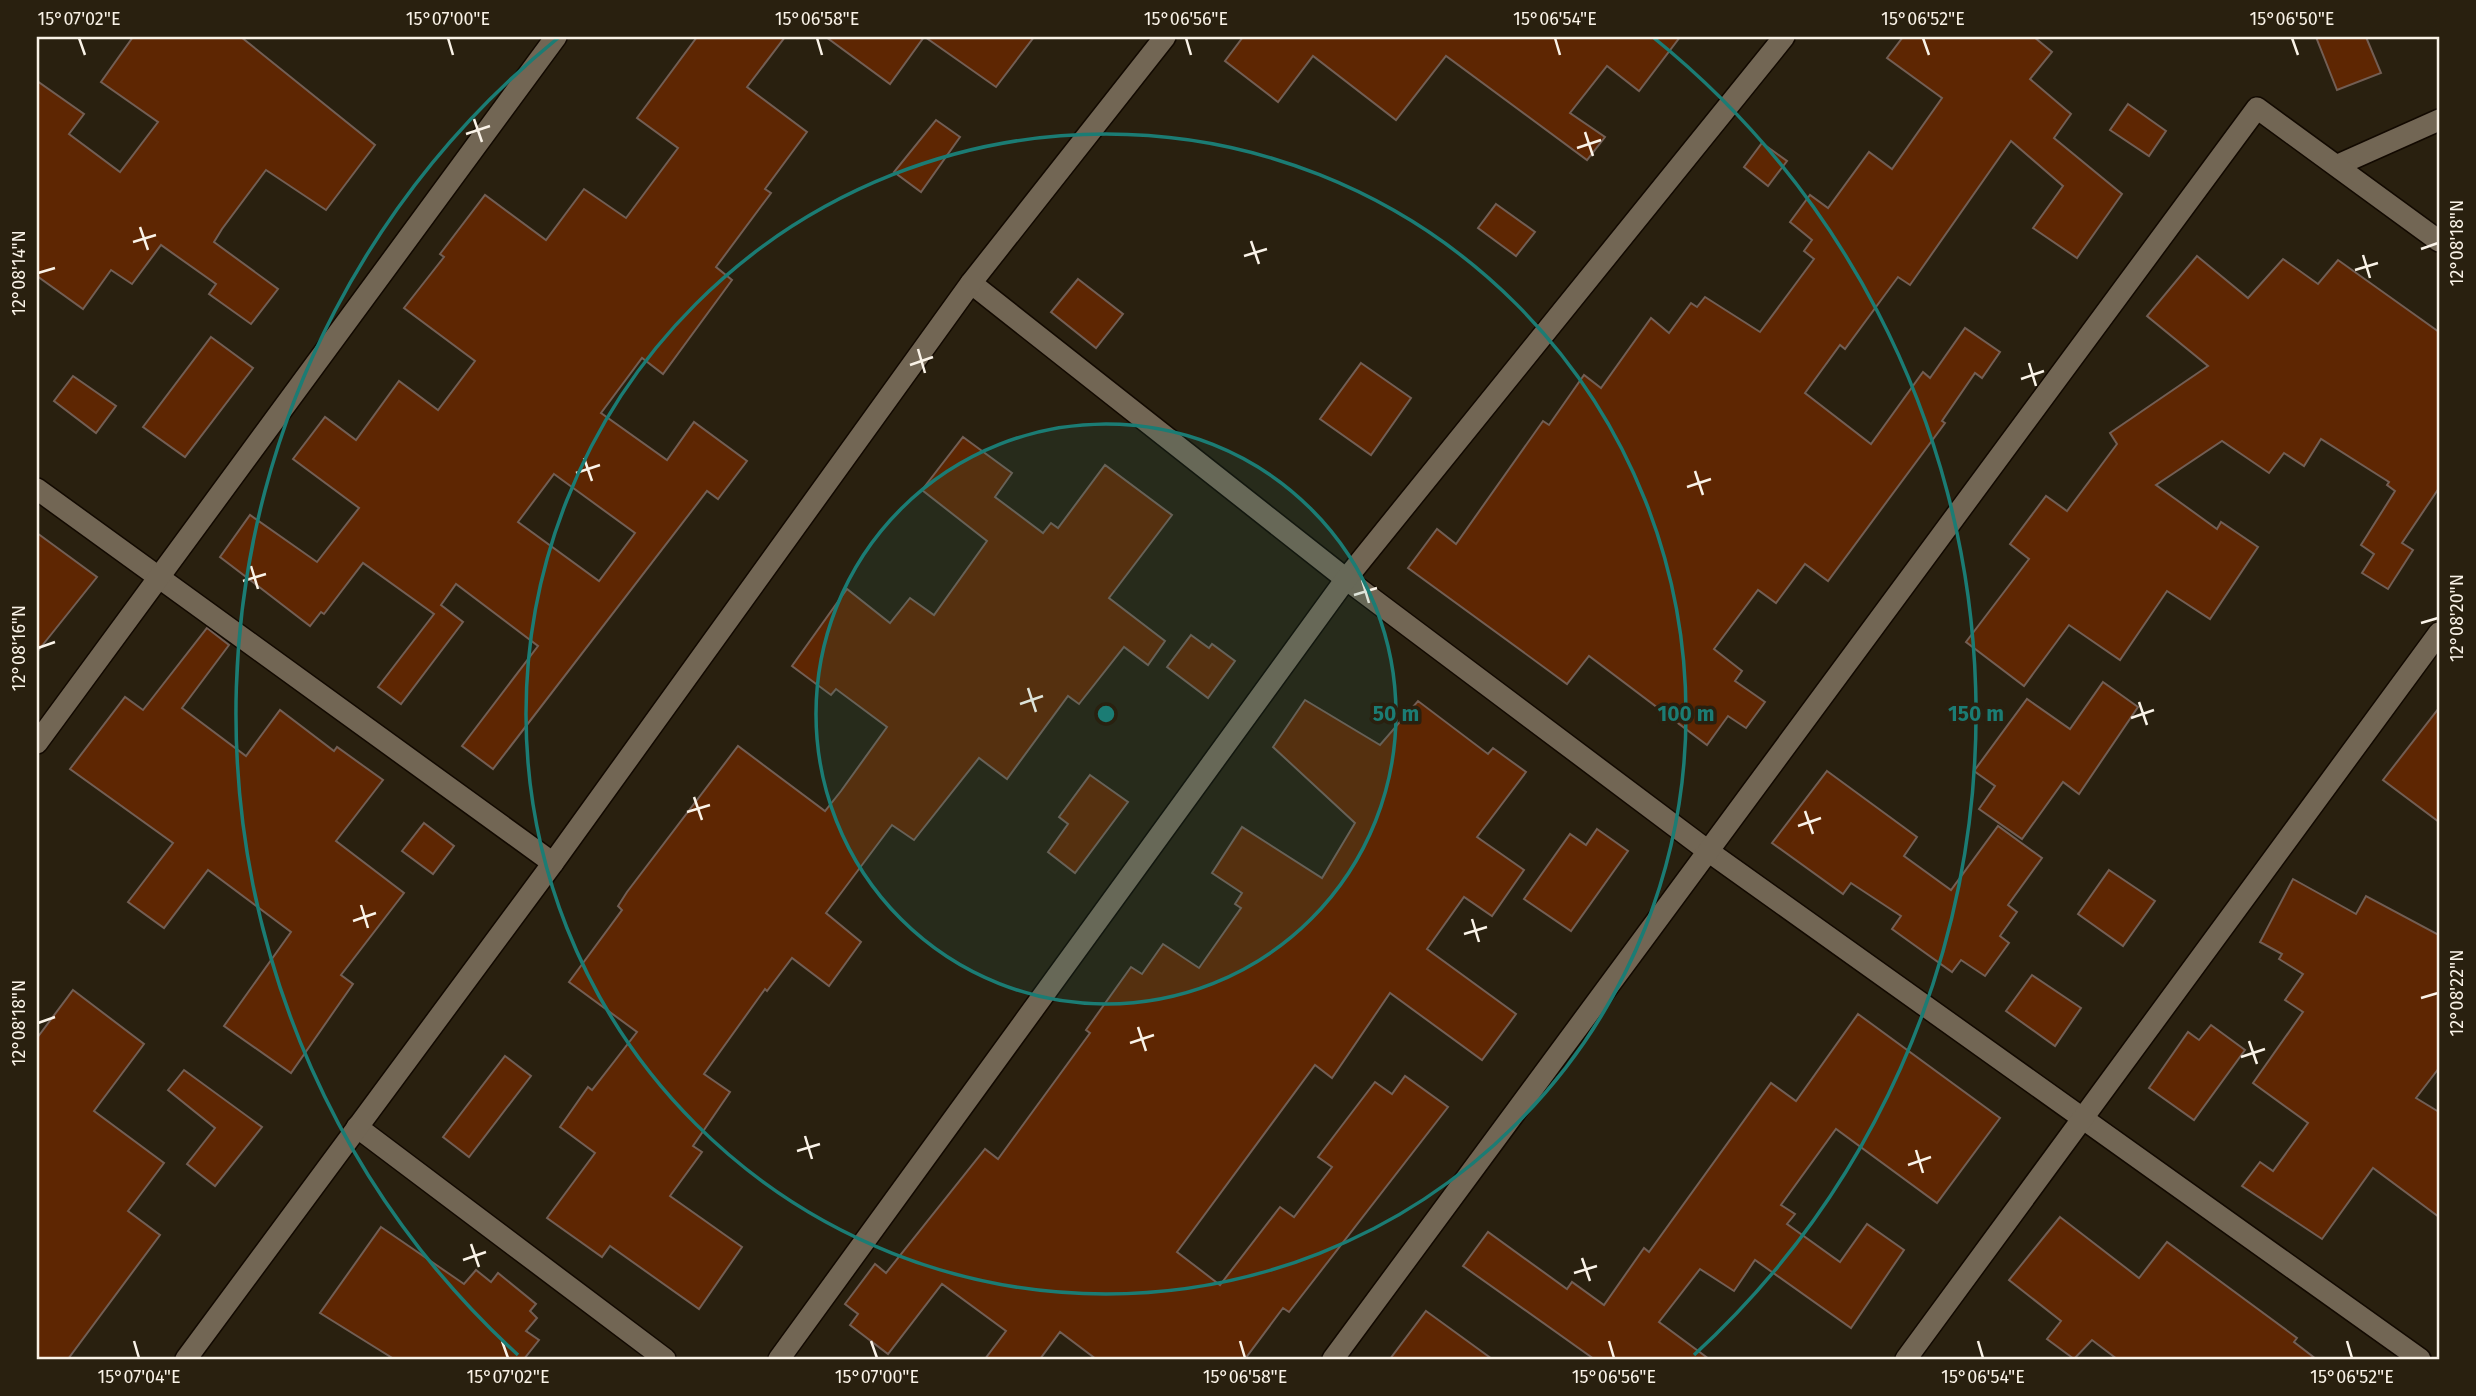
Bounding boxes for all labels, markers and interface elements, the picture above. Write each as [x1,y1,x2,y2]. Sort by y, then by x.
text: 15°07'02"E [37,8,121,30]
text: 15°07'00"E [406,8,490,30]
text: 15°06'58"E [775,8,859,30]
text: 15°06'56"E [1144,8,1228,30]
text: 15°06'54"E [1513,8,1597,30]
text: 15°06'52"E [1881,8,1965,30]
text: 15°06'50"E [2250,8,2334,30]
text: 12°08'18"N [2446,200,2468,286]
text: 12°08'14"N [8,230,30,316]
text: 12°08'20"N [2446,574,2468,662]
text: 12°08'16"N [8,605,30,691]
text: 50 m [1373,701,1419,727]
text: 100 m [1657,701,1715,727]
text: 150 m [1948,701,2004,727]
centre of rings [1094,702,1118,726]
text: 12°08'22"N [2446,949,2468,1037]
text: 12°08'18"N [8,980,30,1066]
text: 15°07'04"E [97,1366,181,1388]
text: 15°07'02"E [466,1366,550,1388]
text: 15°07'00"E [835,1366,919,1388]
text: 15°06'58"E [1203,1366,1287,1388]
text: 15°06'56"E [1572,1366,1656,1388]
text: 15°06'54"E [1941,1366,2025,1388]
text: 15°06'52"E [2310,1366,2394,1388]

